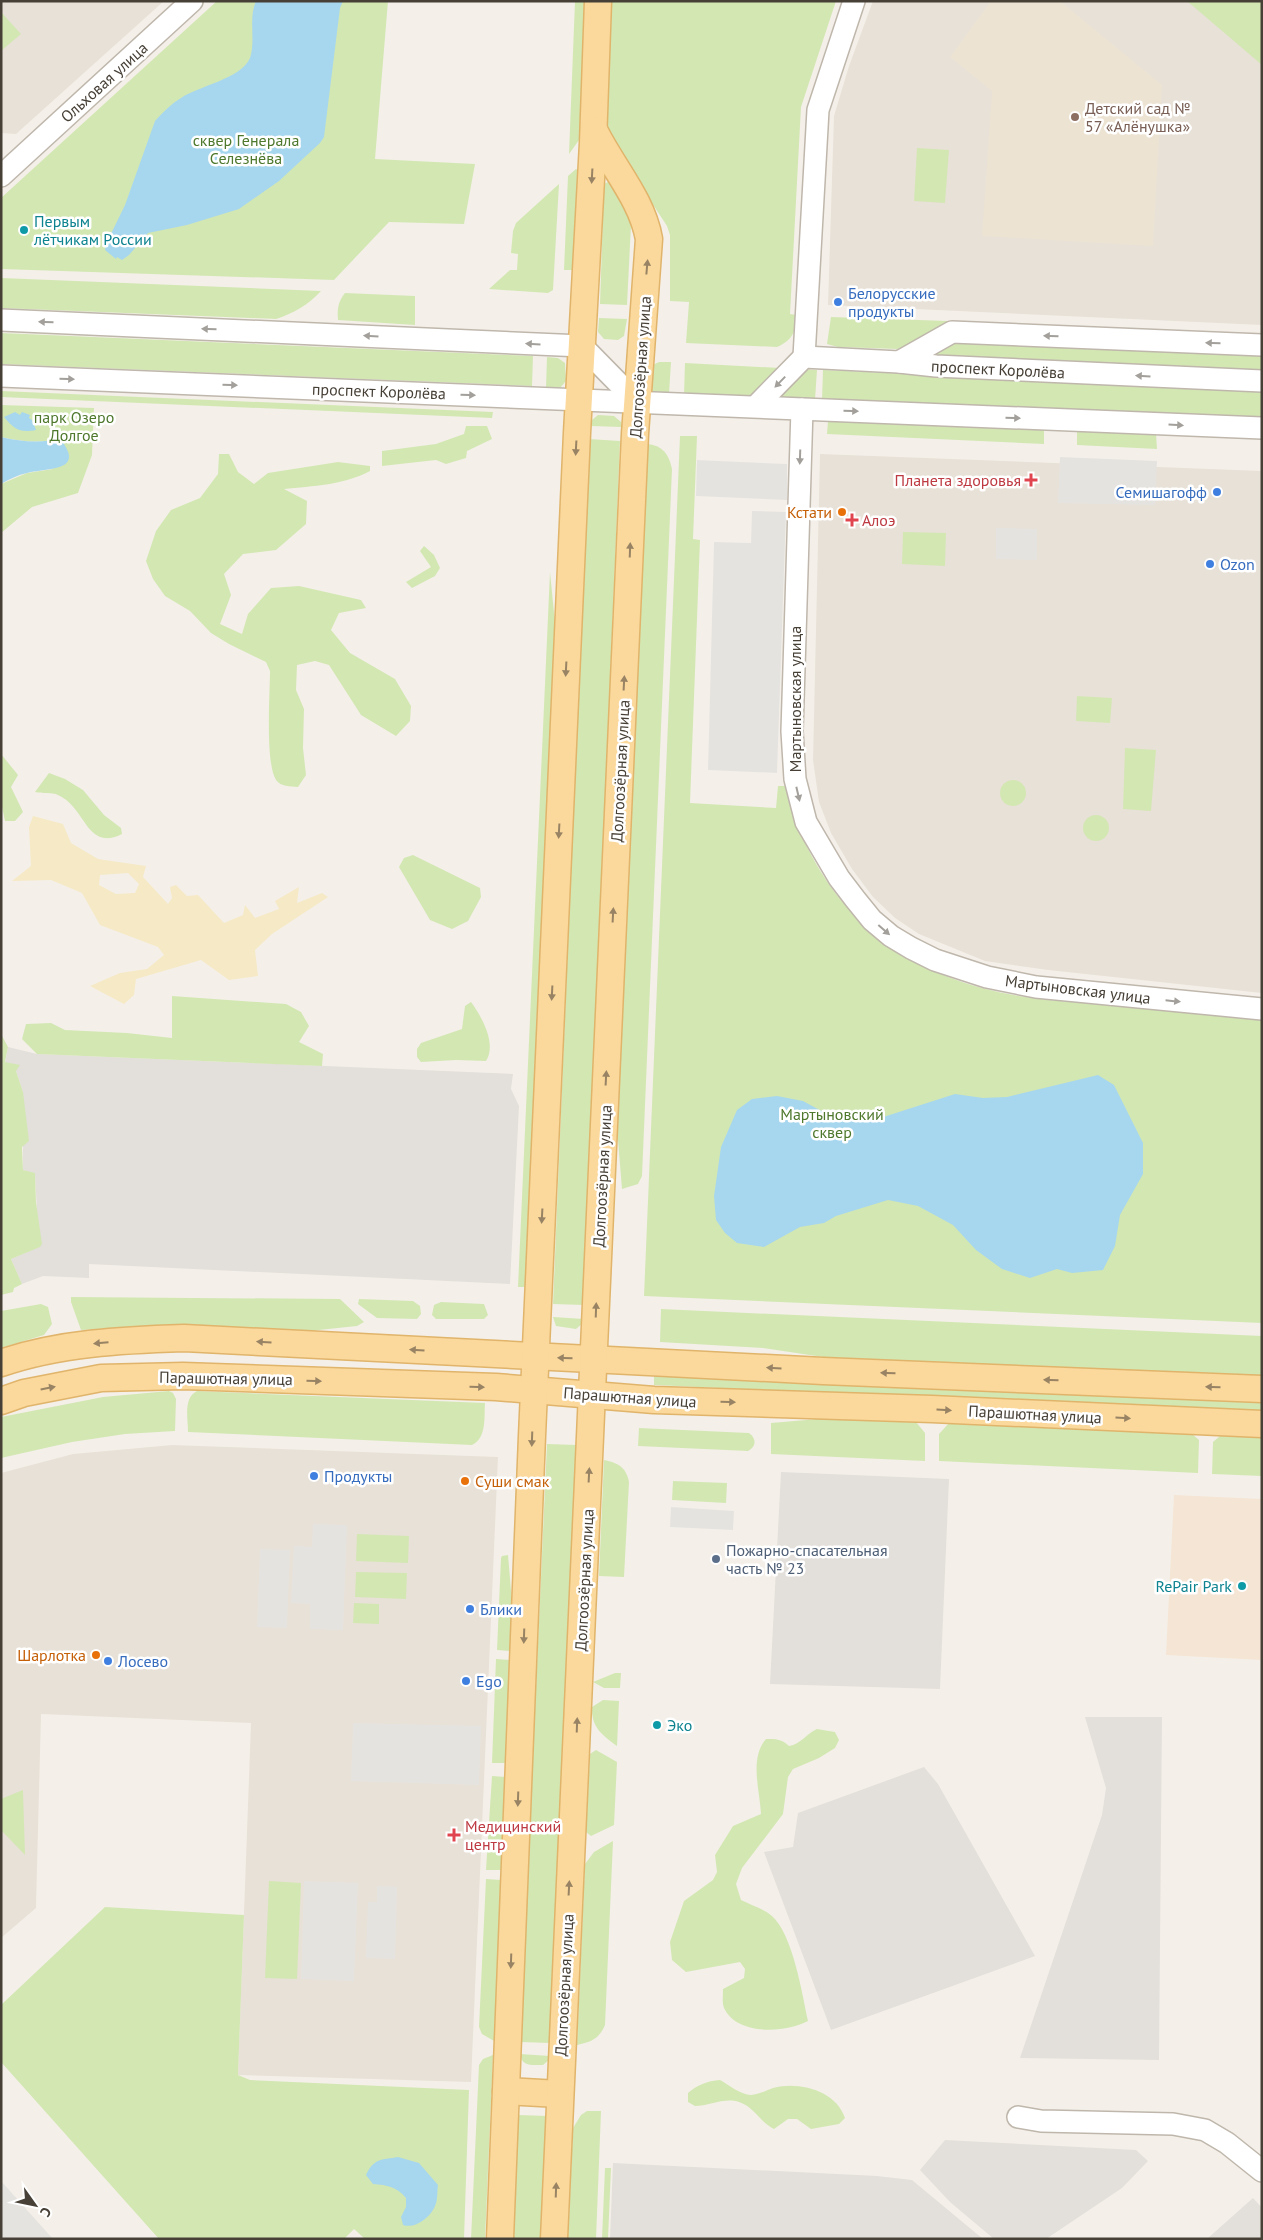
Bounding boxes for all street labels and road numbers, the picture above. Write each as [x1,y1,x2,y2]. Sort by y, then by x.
street label: Ольховая улица [56,38,152,126]
street label: Долгоозёрная улица [625,295,655,439]
street label: проспект Королёва [931,356,1065,382]
street label: проспект Королёва [312,379,446,403]
street label: Мартыновская улица [785,626,805,772]
street label: Долгоозёрная улица [606,699,634,843]
street label: Мартыновская улица [1004,970,1152,1008]
street label: Долгоозёрная улица [588,1104,616,1248]
street label: Парашютная улица [159,1367,293,1389]
street label: Парашютная улица [563,1382,697,1412]
street label: Парашютная улица [968,1401,1102,1427]
street label: Долгоозёрная улица [570,1508,598,1652]
street label: Долгоозёрная улица [550,1913,578,2057]

